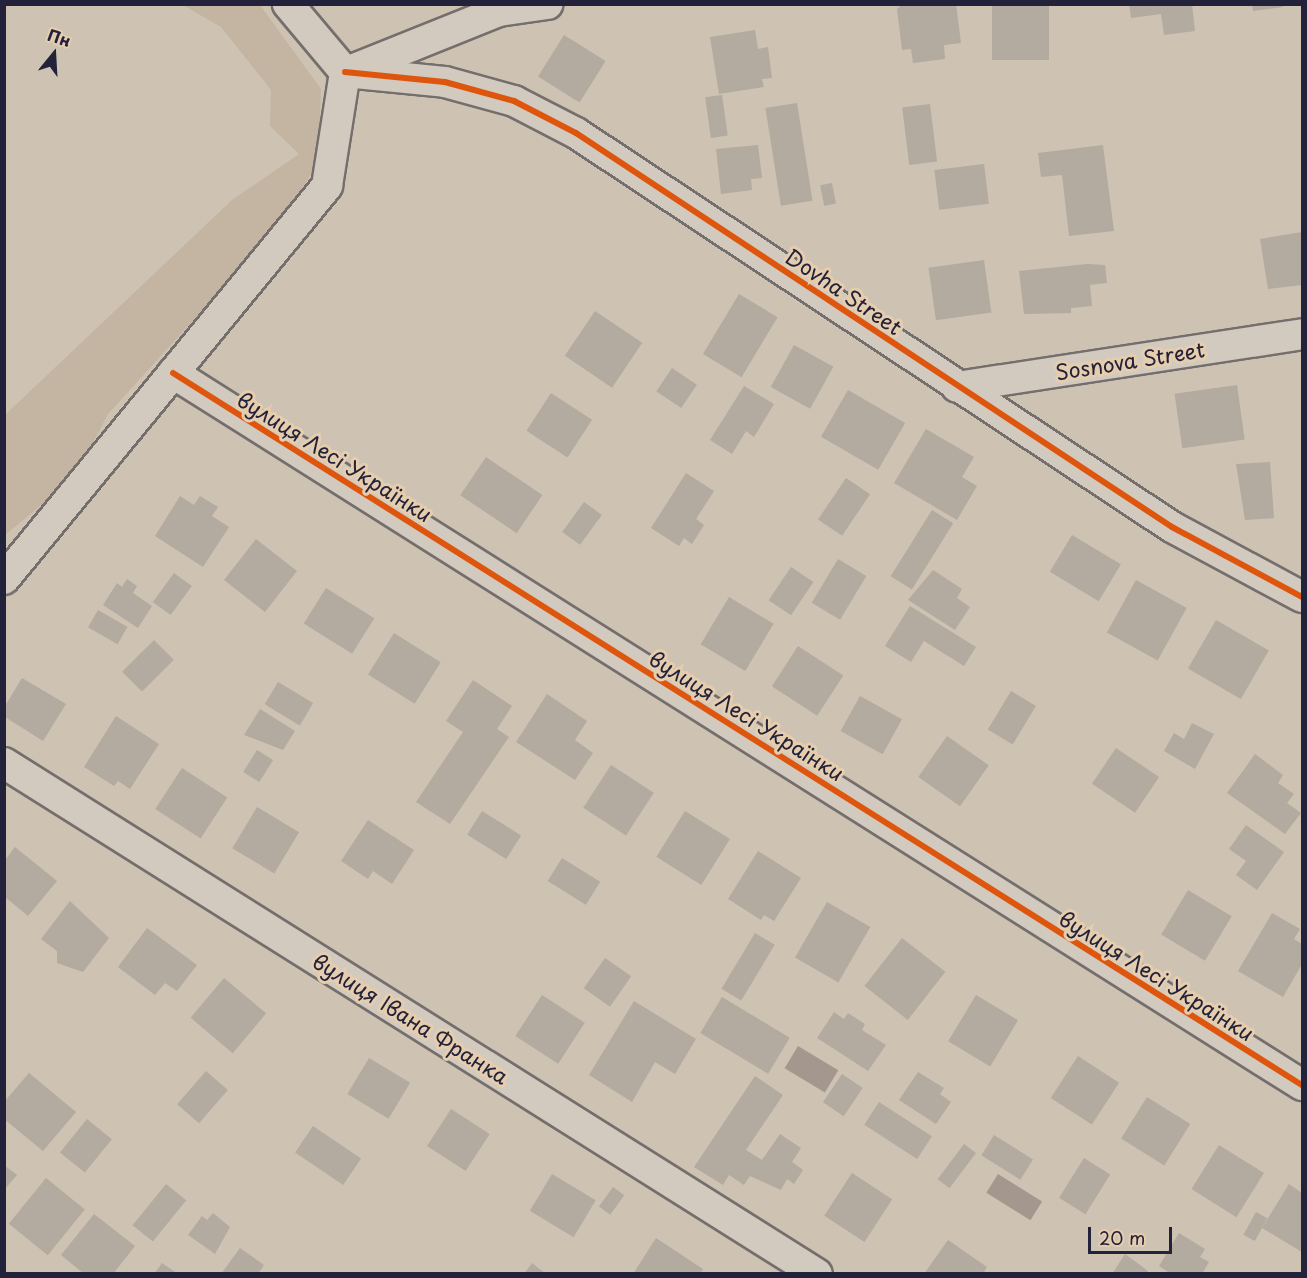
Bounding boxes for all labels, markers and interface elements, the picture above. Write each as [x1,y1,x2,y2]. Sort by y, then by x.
text: Пн [45,22,74,52]
north arrow [24,24,84,84]
street label: Dovha Street [781,243,907,339]
street label: Sosnova Street [1053,336,1207,384]
street label: вулиця Лесі Українки [232,385,438,527]
street label: вулиця Лесі Українки [644,644,850,786]
street label: вулиця Лесі Українки [1054,904,1260,1046]
street label: вулиця Івана Франка [308,947,514,1089]
scale bar [1091,1215,1175,1253]
text: 20 m [1099,1224,1145,1251]

